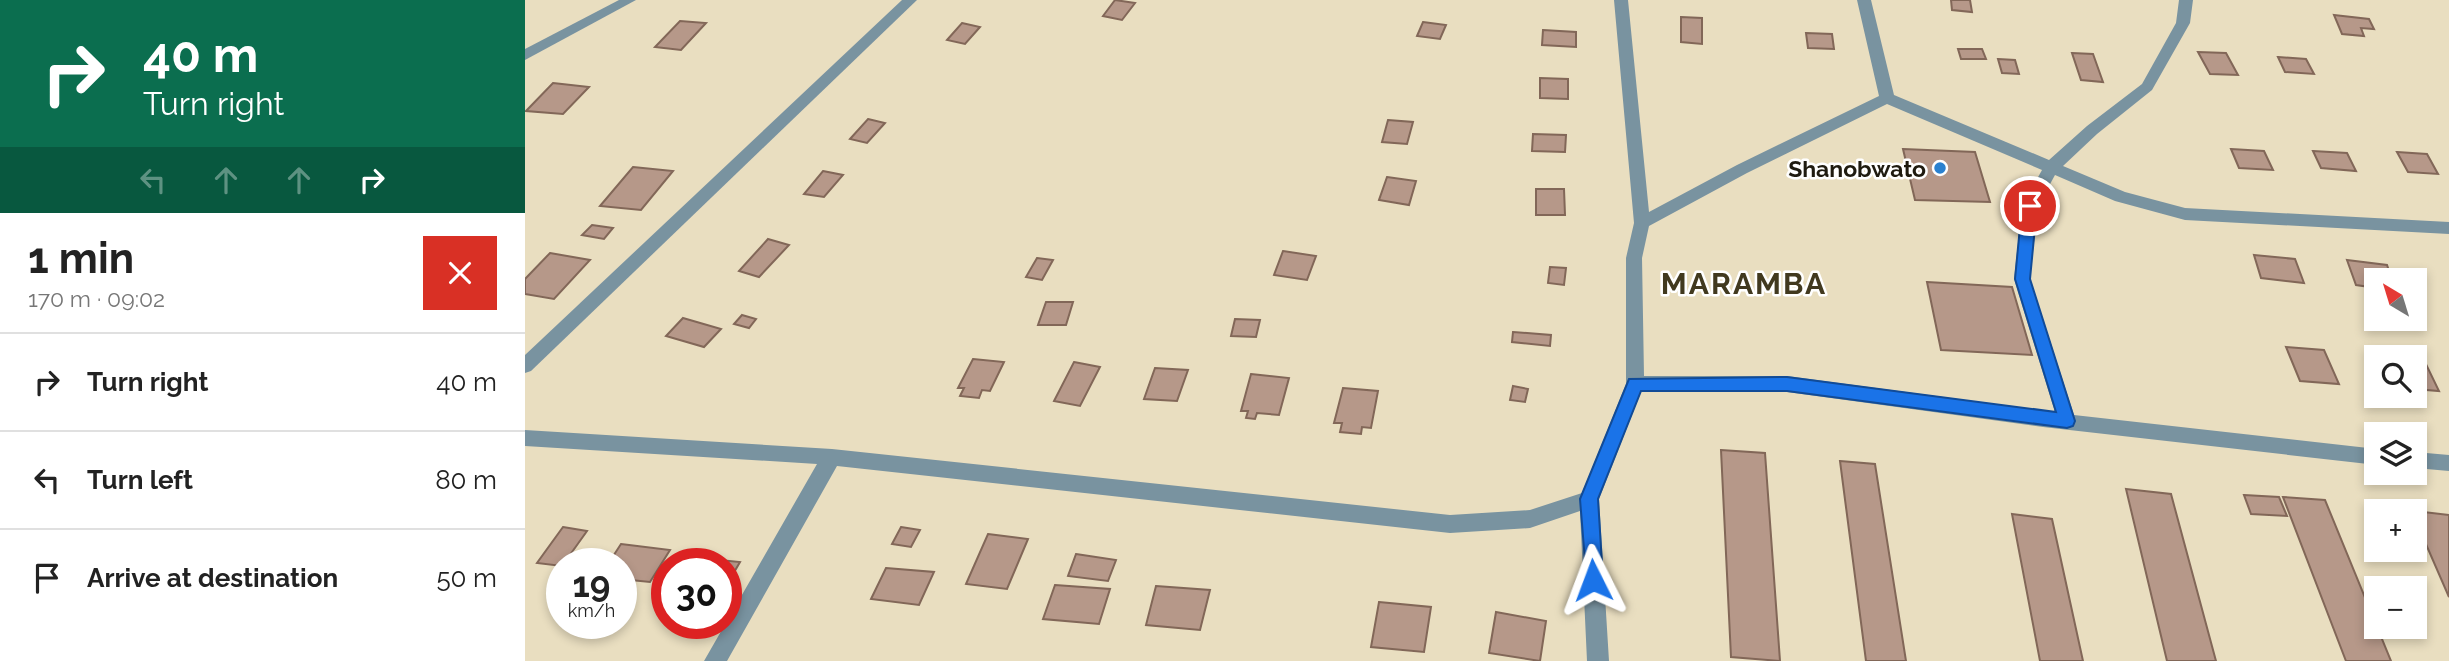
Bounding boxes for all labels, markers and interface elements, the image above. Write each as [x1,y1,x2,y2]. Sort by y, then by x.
text: 40 m [143,26,258,83]
icon: right [28,28,119,119]
text: Turn right [143,85,284,122]
place label: Shanobwato [1788,155,1926,182]
marker: Shanobwato [1932,160,1948,176]
icon: left [134,161,172,199]
icon: ahead [207,161,245,199]
icon: ahead [280,161,318,199]
icon: right [353,161,391,199]
pin [2000,176,2060,236]
icon: arrive [2011,187,2049,225]
text: 1 min [28,234,134,283]
button: close [423,236,497,310]
district label: MARAMBA [1661,266,1827,301]
north arrow [2364,268,2427,331]
map controls [2364,268,2427,639]
text: 170 m · 09:02 [28,285,165,312]
button: search [2364,345,2427,408]
icon: right [28,363,66,401]
text: Turn right [87,367,208,397]
text: 40 m [436,367,497,397]
button: layers [2364,422,2427,485]
icon: left [28,461,66,499]
text: Turn left [87,465,193,495]
text: 80 m [435,465,497,495]
button: + [2364,499,2427,562]
position arrow [1556,543,1630,617]
speed limit sign: 30 [651,548,742,639]
icon: arrive [28,559,66,597]
text: Arrive at destination [87,563,338,593]
text: 50 m [436,563,497,593]
text: 19 [573,564,610,605]
button: − [2364,576,2427,639]
text: km/h [568,600,615,621]

